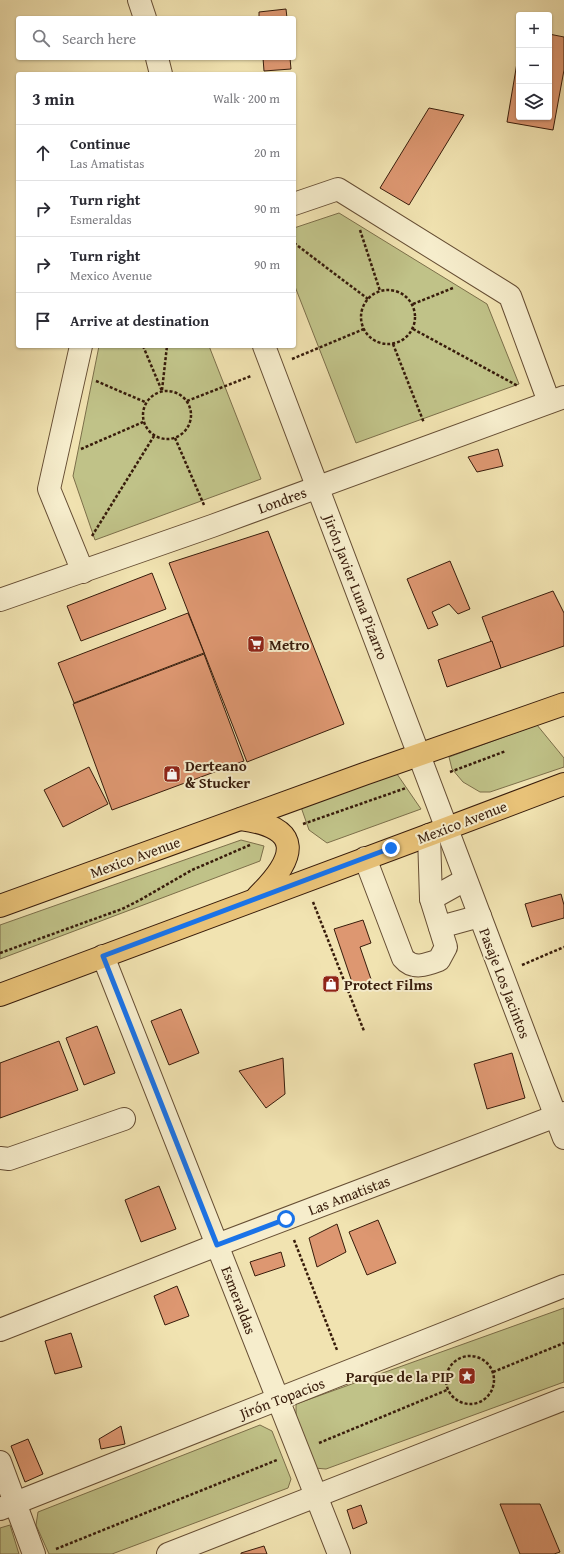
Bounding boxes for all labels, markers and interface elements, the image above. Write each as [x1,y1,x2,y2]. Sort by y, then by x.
map controls [516,12,552,120]
button: + [516,12,552,48]
search box [16,16,296,60]
icon: search [30,27,52,49]
text: Search here [62,28,136,49]
button: − [516,48,552,84]
button: layers [516,84,552,120]
text: 3 min [32,86,74,111]
text: Walk · 200 m [213,89,280,108]
text: Continue [70,133,131,154]
icon: ahead [32,142,54,164]
text: 20 m [254,143,280,162]
text: Las Amatistas [70,154,144,173]
text: Turn right [70,189,141,210]
icon: right [32,198,54,220]
text: 90 m [254,199,280,218]
text: Esmeraldas [70,210,132,229]
text: Turn right [70,245,141,266]
icon: right [32,254,54,276]
text: 90 m [254,255,280,274]
text: Mexico Avenue [70,266,152,285]
icon: arrive [32,310,54,332]
text: Arrive at destination [70,310,209,331]
street label: Londres [255,482,309,518]
street label: Jirón Javier Luna Pizarro [318,509,394,663]
supermarket icon: Metro [246,634,266,654]
place label: Metro [269,634,310,655]
place label: Derteano & Stucker [185,755,250,793]
shop icon: Derteano & Stucker [162,764,182,784]
street label: Mexico Avenue [414,795,510,849]
street label: Mexico Avenue [87,831,183,883]
route end [382,839,400,857]
street label: Pasaje Los Jacintos [474,925,536,1041]
shop icon: Protect Films [321,974,341,994]
place label: Protect Films [344,974,433,995]
street label: Las Amatistas [305,1170,393,1220]
route start [277,1210,295,1228]
street label: Esmeraldas [216,1263,262,1337]
place label: Parque de la PIP [346,1366,454,1387]
place icon: Parque de la PIP [457,1366,477,1386]
street label: Jirón Topacios [235,1372,328,1425]

